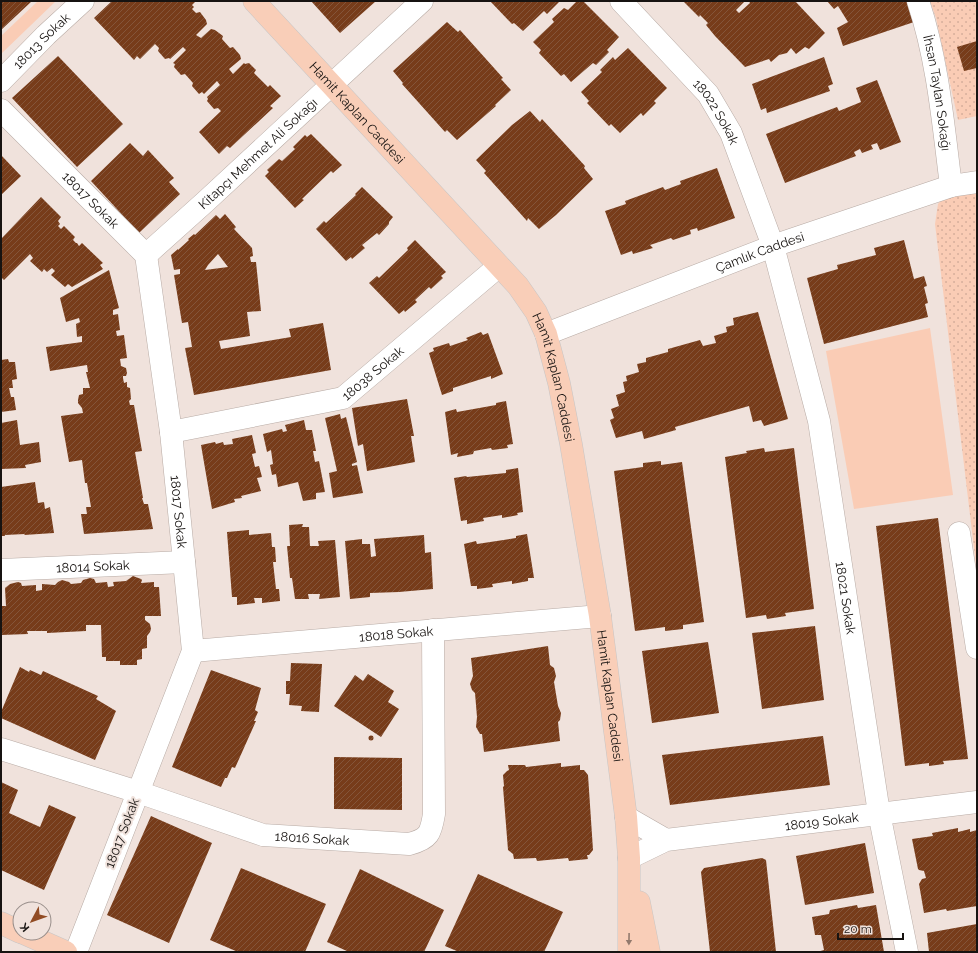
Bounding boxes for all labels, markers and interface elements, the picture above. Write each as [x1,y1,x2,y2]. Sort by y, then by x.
street label: 18013 Sokak [10,9,73,72]
street label: İhsan Taylan Sokağı [921,33,954,152]
street label: Hamit Kaplan Caddesi [307,59,408,166]
street label: 18022 Sokak [690,76,742,147]
street label: Kitapçı Mehmet Ali Sokağı [195,95,320,212]
street label: 18017 Sokak [59,168,122,231]
street label: Çamlık Caddesi [713,229,806,275]
street label: Hamit Kaplan Caddesi [530,310,578,443]
street label: 18038 Sokak [339,343,406,403]
street label: 18017 Sokak [168,474,190,549]
street label: 18014 Sokak [56,557,130,575]
street label: 18021 Sokak [833,560,859,635]
street label: 18018 Sokak [359,623,434,644]
street label: Hamit Kaplan Caddesi [594,629,626,763]
street label: 18017 Sokak [102,796,142,870]
street label: 18019 Sokak [784,809,860,833]
street label: 18016 Sokak [274,828,350,848]
north arrow [12,901,52,941]
scale bar [838,915,903,941]
text: K [17,920,32,934]
text: 20 m [844,922,872,936]
one-way arrow [626,933,633,945]

